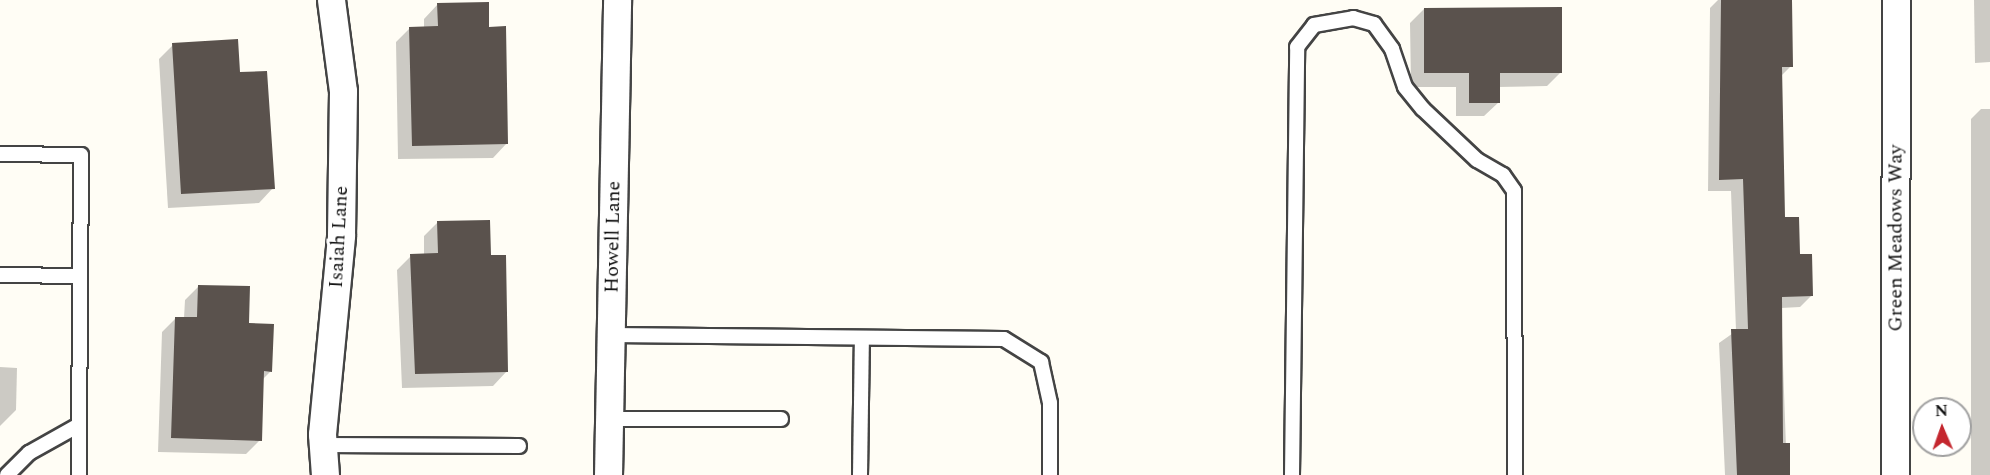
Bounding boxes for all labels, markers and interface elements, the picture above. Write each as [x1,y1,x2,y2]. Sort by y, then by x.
street label: Green Meadows Way [1884,144,1908,332]
street label: Howell Lane [600,181,626,293]
street label: Isaiah Lane [324,185,354,289]
north arrow [1912,397,1972,457]
text: N [1934,399,1948,423]

